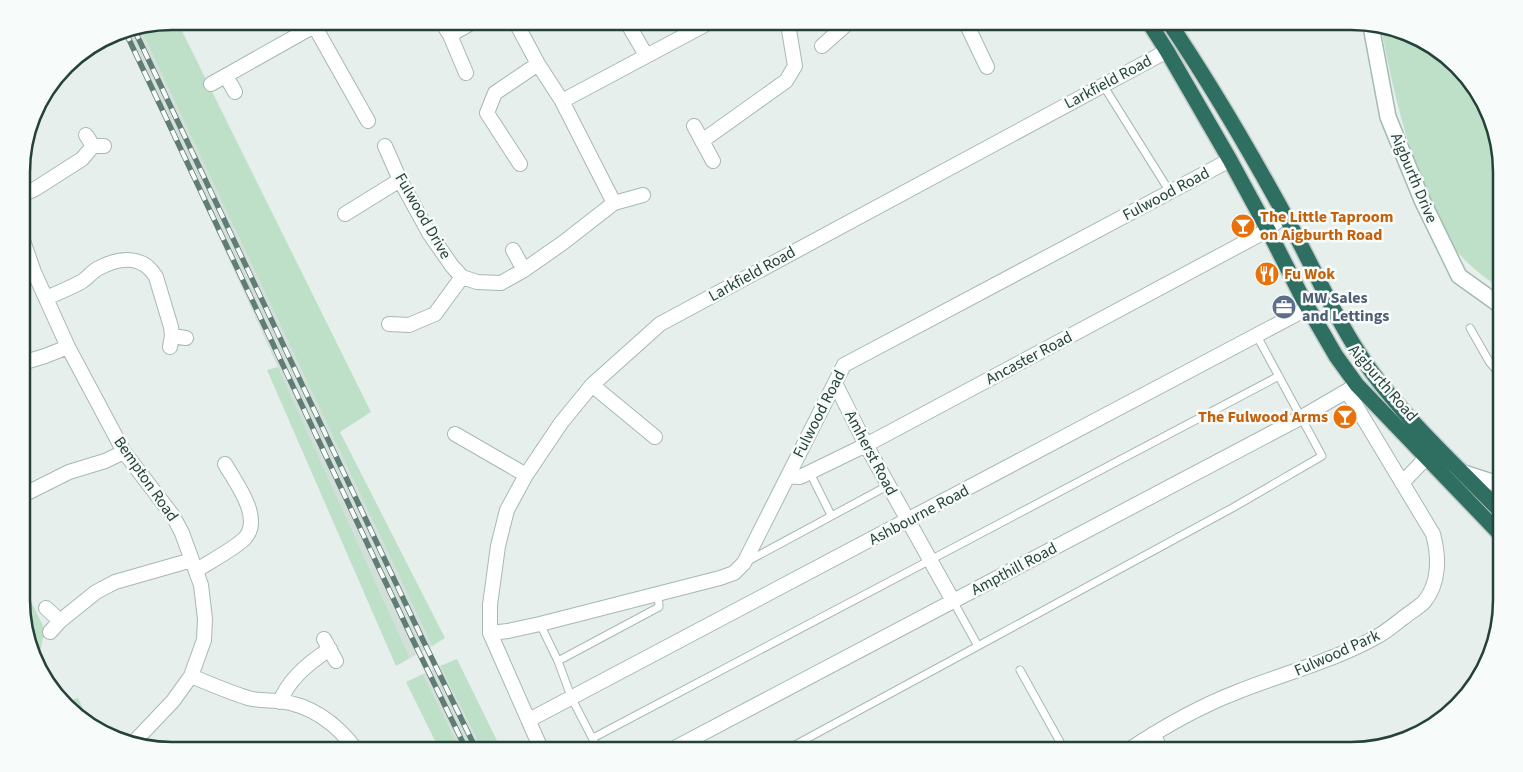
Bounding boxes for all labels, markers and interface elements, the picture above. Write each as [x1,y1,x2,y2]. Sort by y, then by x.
street label: Larkfield Road [1060,50,1156,114]
street label: Aigburth Drive [1385,130,1443,226]
street label: Fulwood Road [1119,162,1213,226]
street label: Fulwood Drive [389,169,457,263]
place label: The Little Taproom on Aigburth Road [1260,206,1393,246]
bar icon: The Little Taproom on Aigburth Road [1230,213,1256,239]
street label: Larkfield Road [705,241,799,307]
restaurant icon: Fu Wok [1254,261,1280,287]
place label: Fu Wok [1284,263,1335,285]
place label: MW Sales and Lettings [1302,287,1389,327]
office icon: MW Sales and Lettings [1271,294,1297,320]
street label: Ancaster Road [982,326,1076,390]
street label: Aigburth Road [1343,340,1423,426]
street label: Fulwood Road [787,366,851,462]
bar icon: The Fulwood Arms [1332,404,1358,430]
place label: The Fulwood Arms [1198,406,1328,428]
street label: Amherst Road [839,407,903,499]
street label: Bempton Road [108,432,184,526]
street label: Ashbourne Road [865,479,973,551]
street label: Ampthill Road [967,537,1061,601]
street label: Fulwood Park [1291,624,1383,682]

